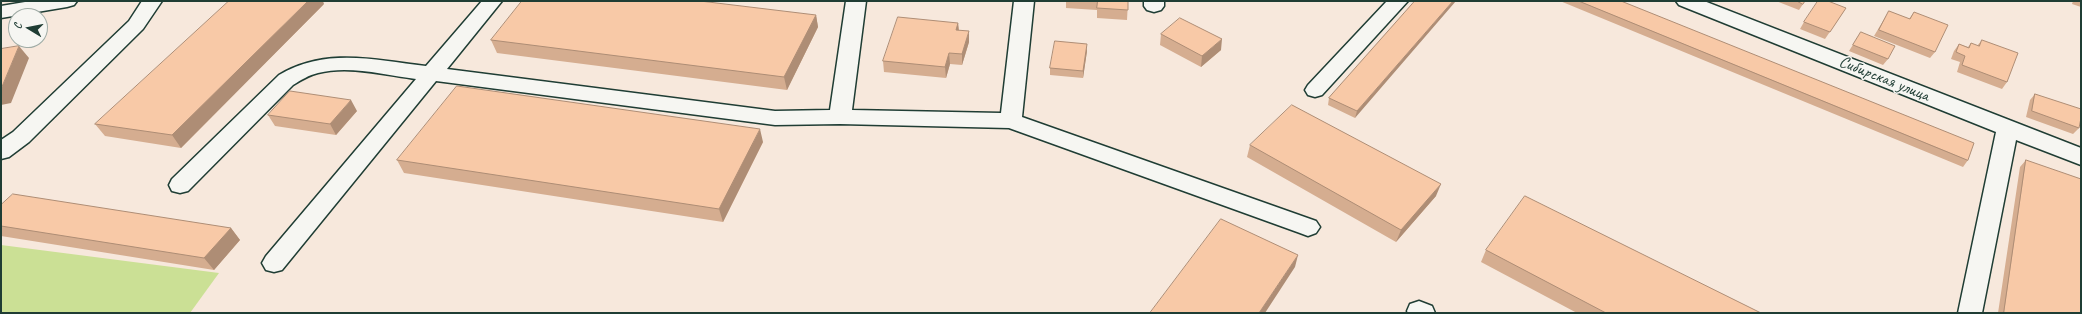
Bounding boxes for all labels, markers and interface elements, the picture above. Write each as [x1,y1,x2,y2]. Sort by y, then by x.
north arrow [8,8,48,48]
text: С [10,22,25,30]
street label: Сибирская улица [1836,52,1932,106]

